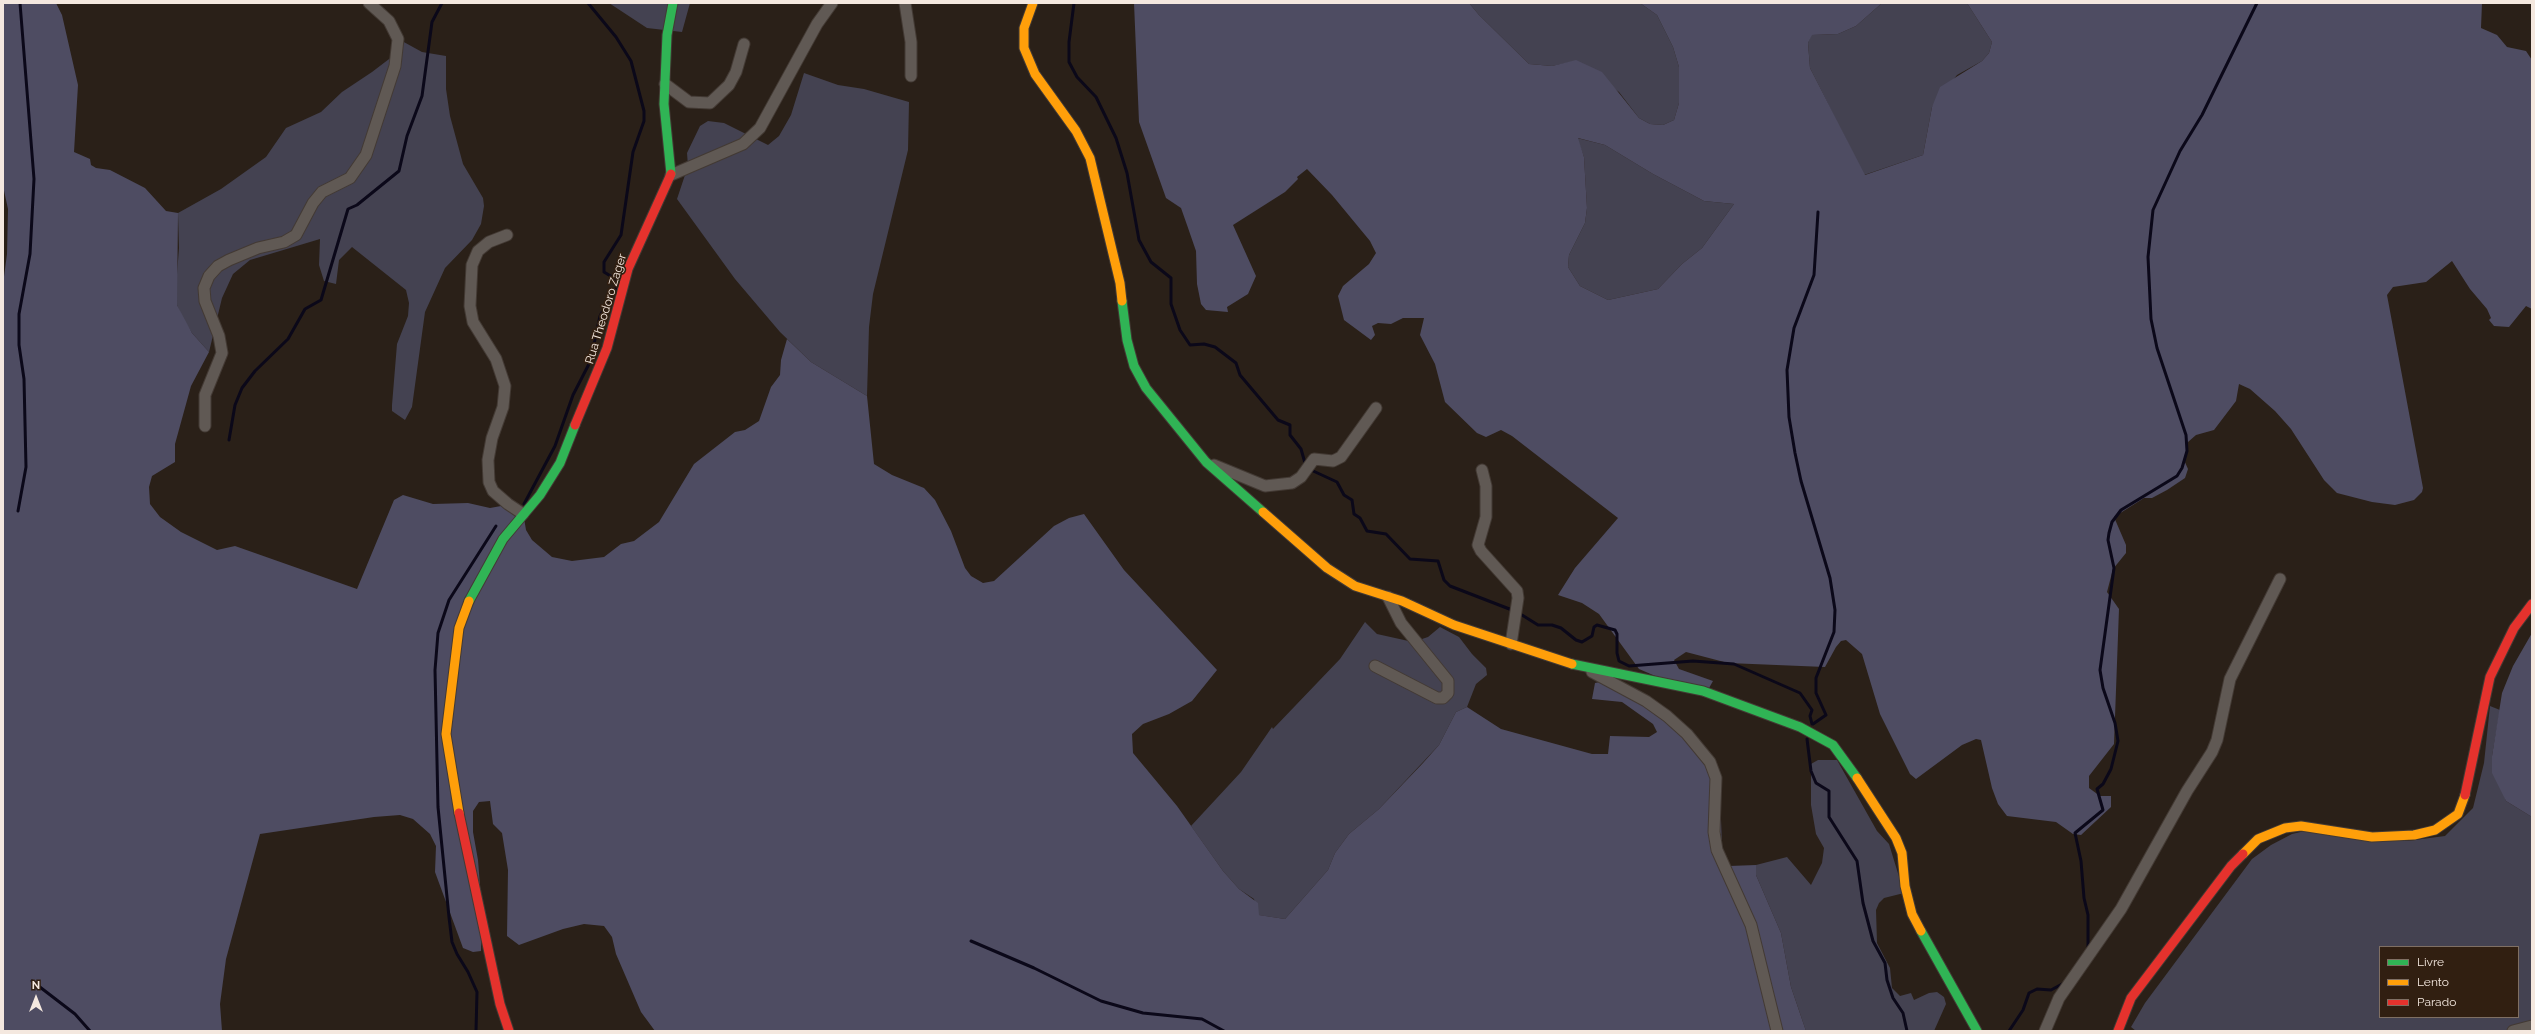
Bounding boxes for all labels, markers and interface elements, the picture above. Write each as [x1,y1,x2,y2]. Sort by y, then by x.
street label: Rua Theodoro Zager [582,252,630,366]
legend [2379,946,2519,1018]
text: Livre [2417,955,2444,969]
text: Lento [2417,975,2449,989]
north arrow [16,978,56,1018]
text: N [32,979,40,992]
text: Parado [2417,995,2456,1009]

